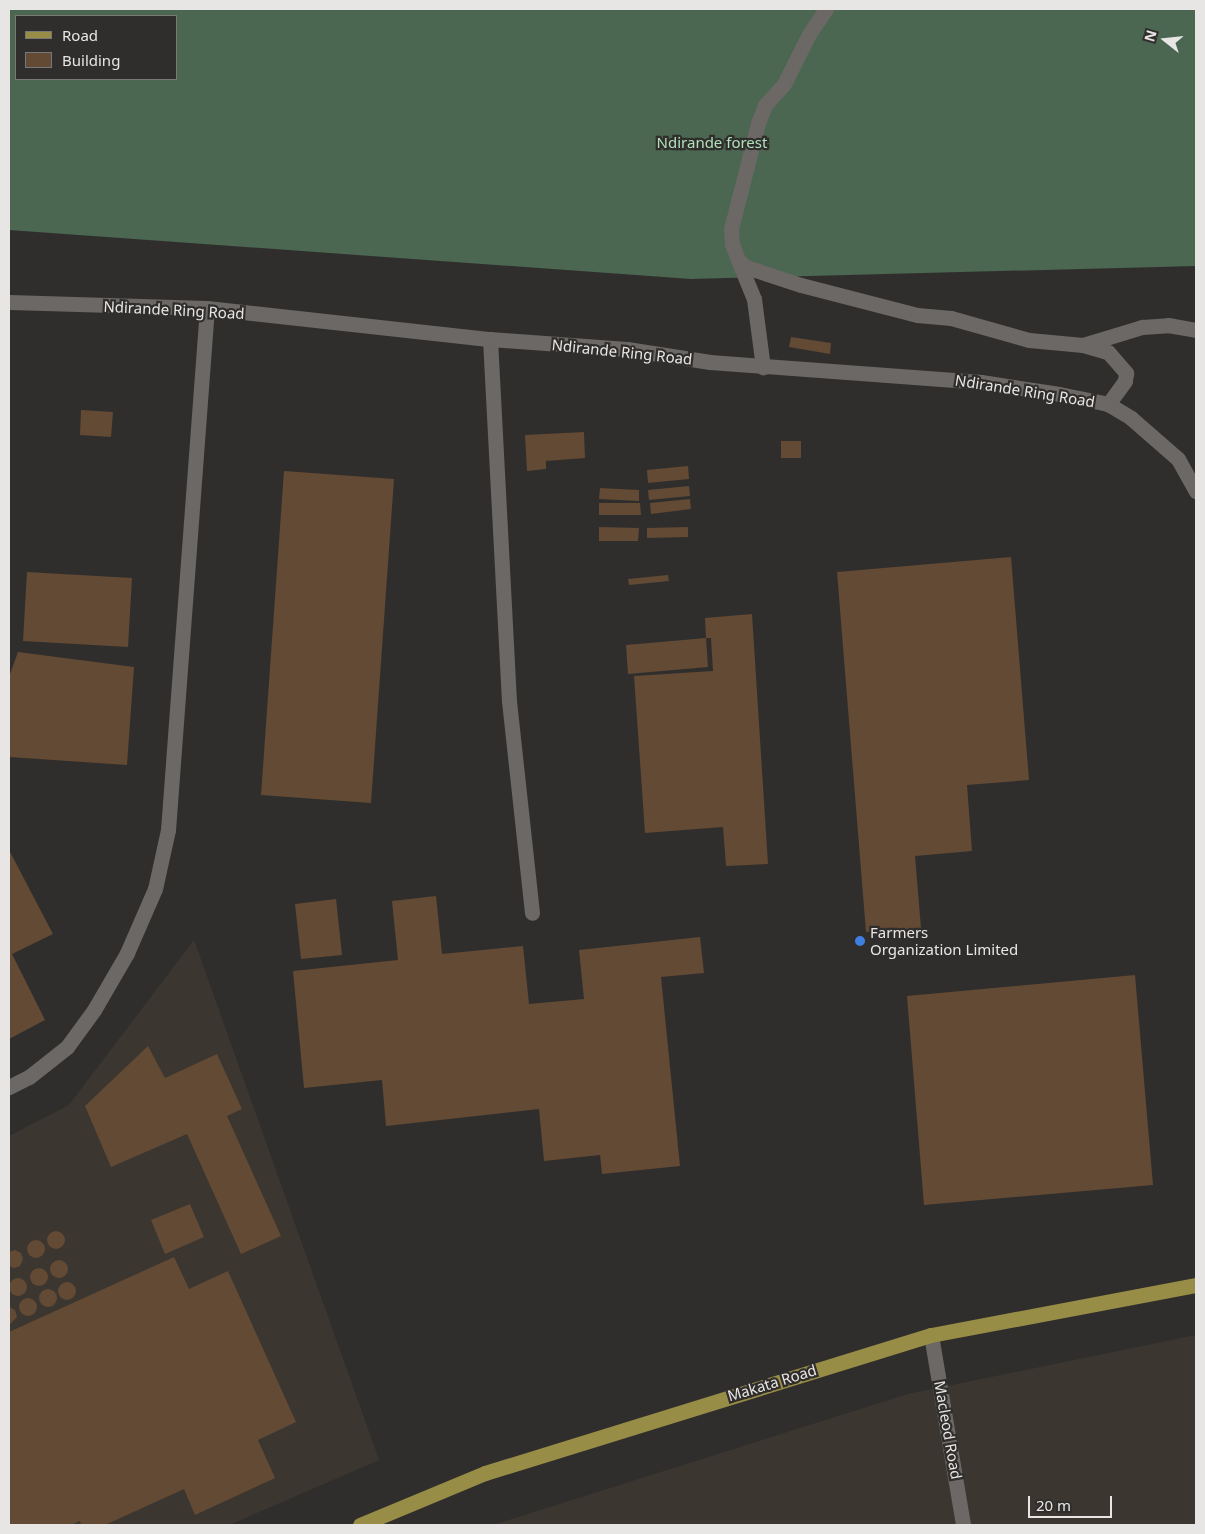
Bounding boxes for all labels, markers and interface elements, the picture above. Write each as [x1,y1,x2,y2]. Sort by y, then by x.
legend [15,15,178,80]
north arrow [1140,15,1190,65]
text: Road [62,25,98,45]
text: N [1139,28,1161,44]
text: Building [62,50,120,70]
park label: Ndirande forest [657,134,767,152]
street label: Ndirande Ring Road [103,297,245,323]
street label: Ndirande Ring Road [551,336,693,368]
street label: Ndirande Ring Road [954,371,1096,411]
place label: Farmers Organization Limited [870,923,1018,958]
marker: Farmers Organization Limited [854,935,866,947]
street label: Makata Road [725,1361,819,1405]
street label: Macleod Road [930,1379,966,1481]
scale bar [1030,1486,1114,1518]
text: 20 m [1036,1495,1071,1515]

